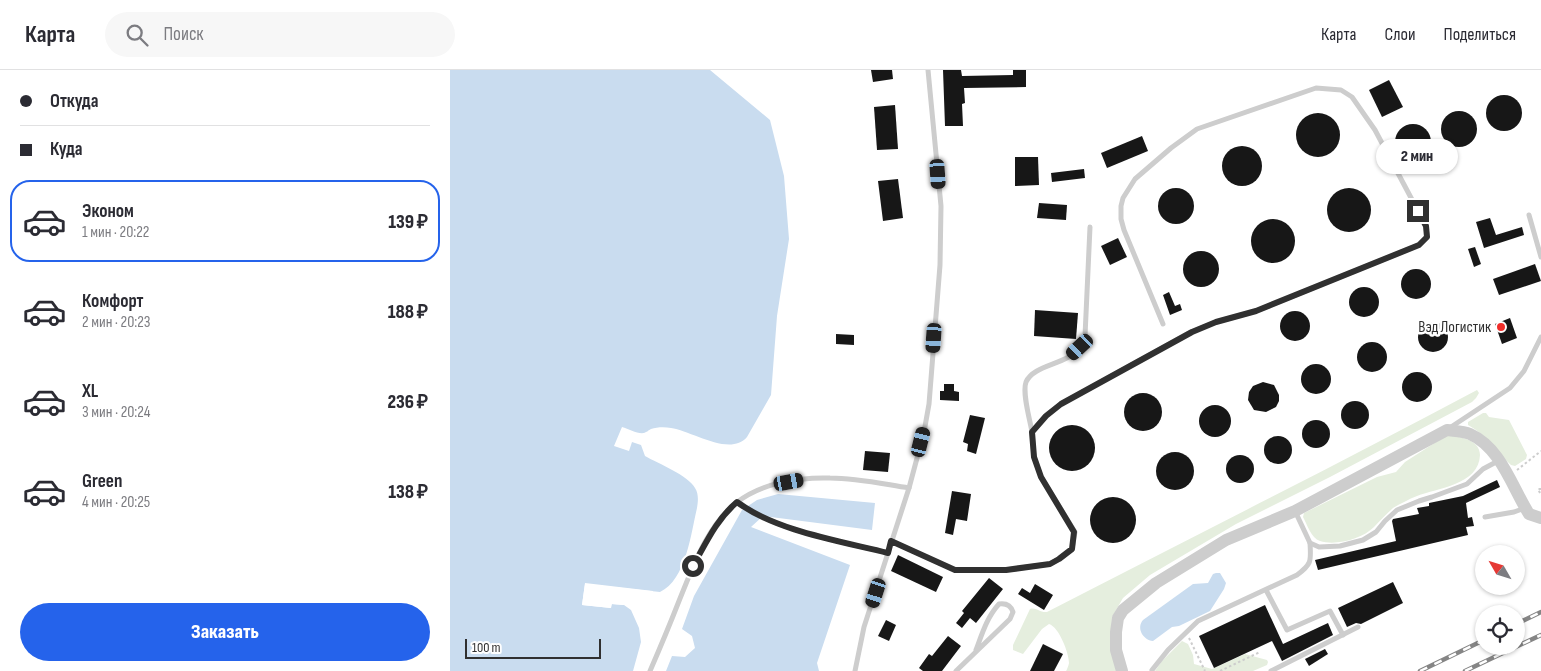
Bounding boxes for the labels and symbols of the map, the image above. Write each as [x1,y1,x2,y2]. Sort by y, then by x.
callout: 2 мин [1377,138,1459,174]
car [929,159,946,189]
route end [1407,200,1429,222]
place label: Вэд Логистик [1418,318,1492,337]
marker: Вэд Логистик [1495,321,1507,333]
car [925,323,942,353]
car [1063,331,1096,363]
car [910,426,931,458]
car [772,472,805,492]
north arrow [1475,545,1525,595]
route start [682,555,704,577]
car [864,576,887,610]
scale bar [465,636,601,659]

